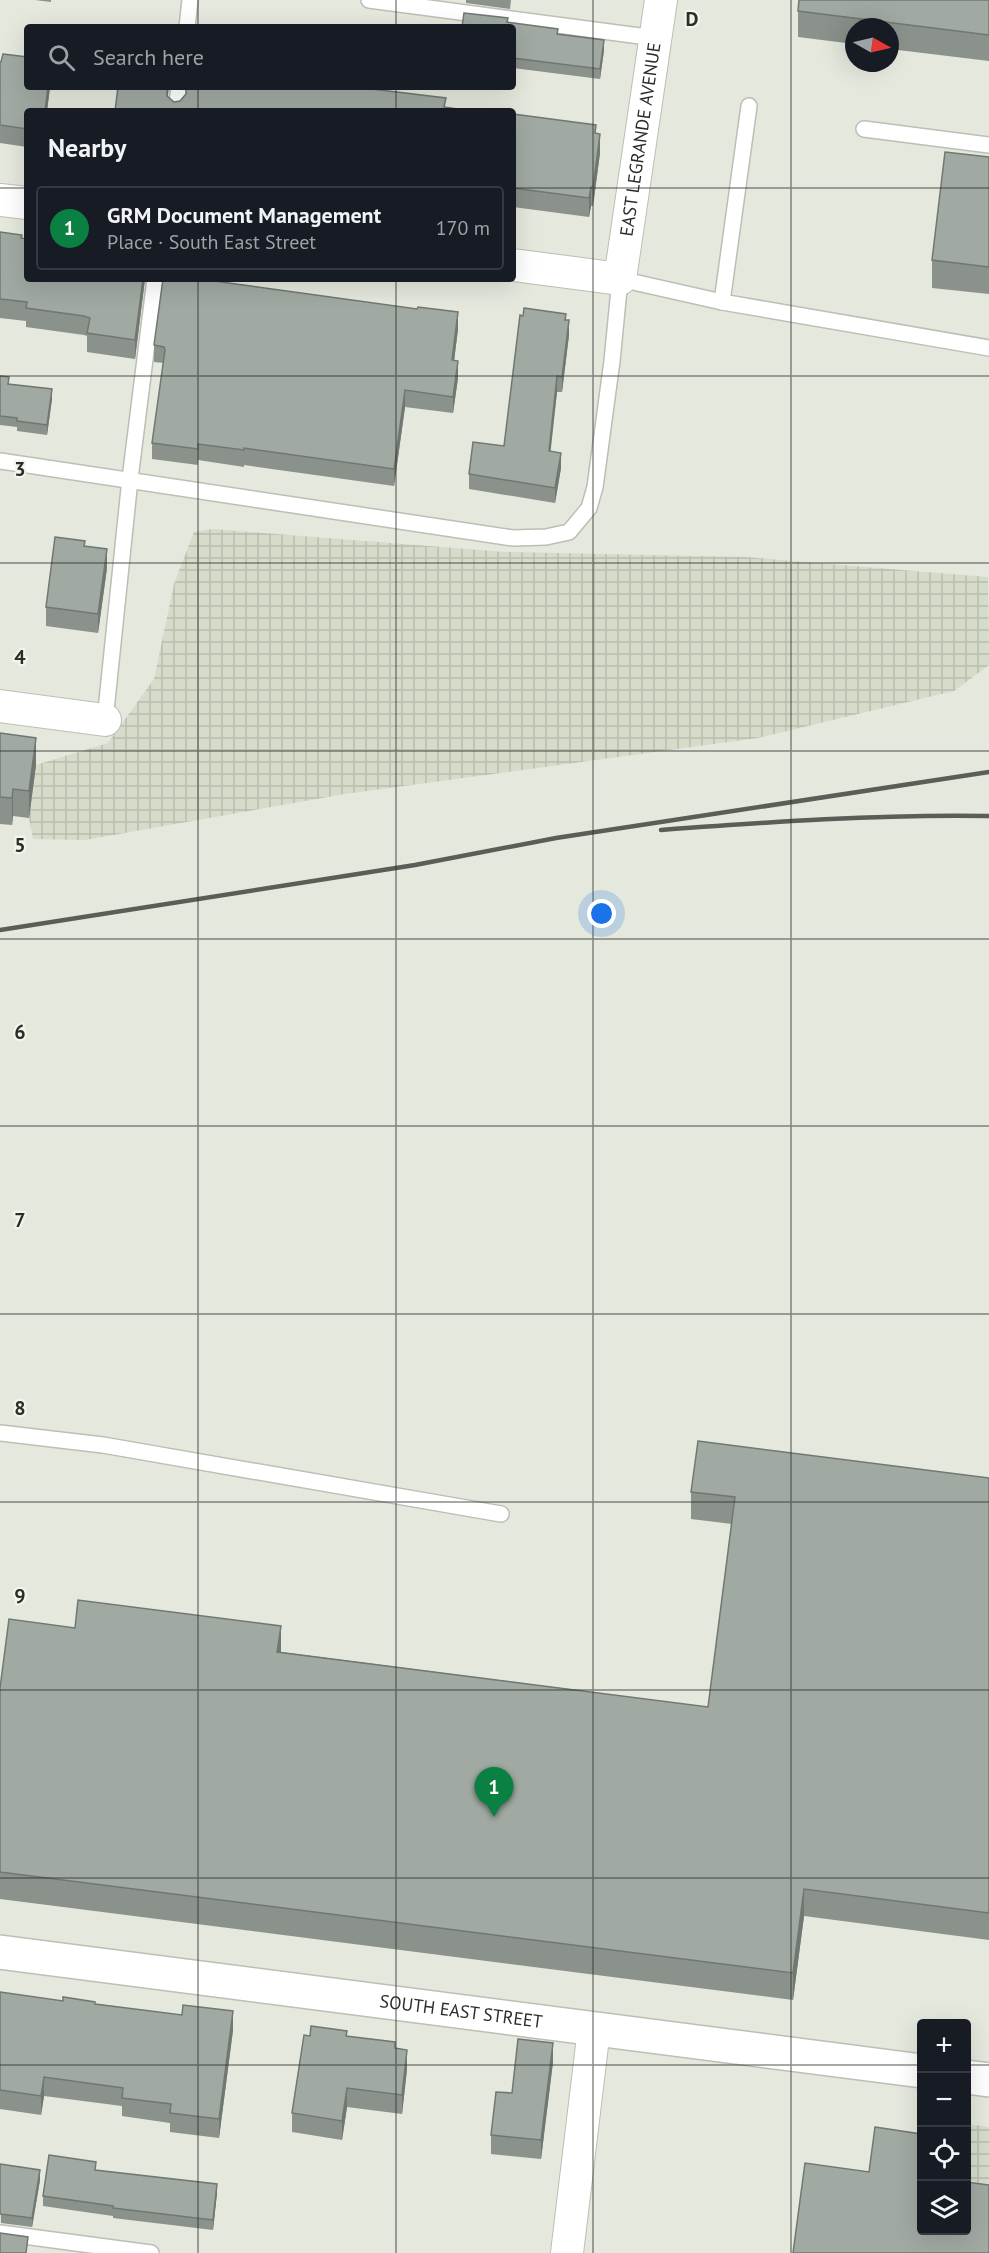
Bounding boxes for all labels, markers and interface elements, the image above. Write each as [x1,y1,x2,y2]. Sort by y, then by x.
text: D [686,6,699,32]
north arrow [845,18,899,72]
search box [24,24,516,90]
icon: search [45,41,78,74]
street label: EAST LEGRANDE AVENUE [614,41,666,238]
text: Search here [93,43,204,71]
text: Nearby [48,131,126,164]
text: GRM Document Management [107,201,381,229]
text: 1 [64,215,75,241]
text: 170 m [436,215,490,241]
text: Place · South East Street [107,229,316,255]
text: 3 [14,456,26,482]
text: 4 [14,644,26,670]
text: 5 [14,832,26,858]
your location [587,899,616,928]
text: 6 [14,1019,26,1045]
text: 7 [14,1207,26,1233]
text: 8 [14,1395,26,1421]
text: 9 [14,1583,26,1609]
pin: 1 [474,1768,514,1817]
street label: SOUTH EAST STREET [378,1989,544,2033]
map controls [917,2019,971,2235]
button: + [917,2019,971,2073]
button: − [917,2073,971,2127]
button: locate [917,2127,971,2181]
button: layers [917,2181,971,2235]

